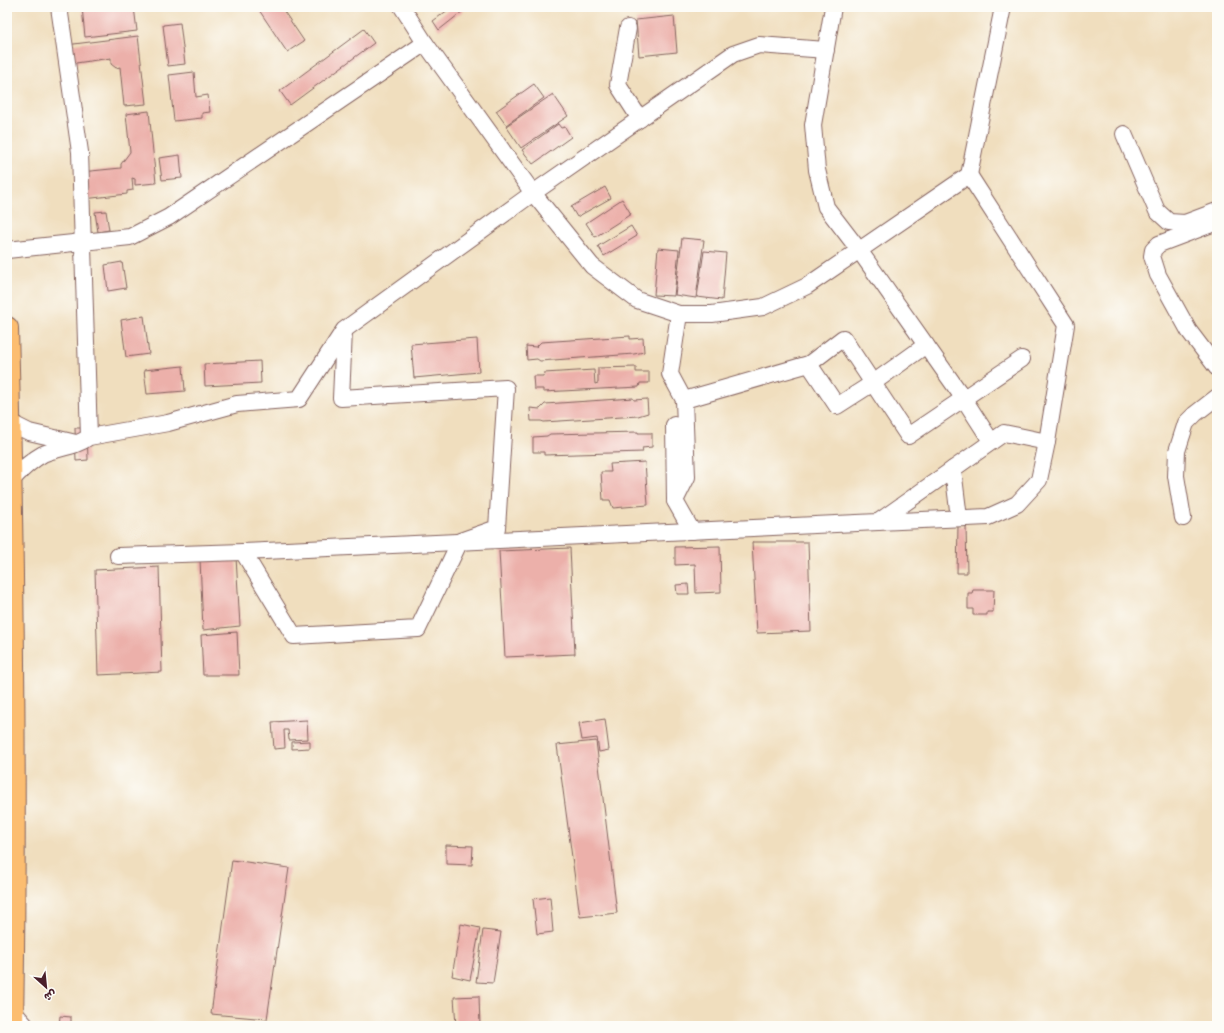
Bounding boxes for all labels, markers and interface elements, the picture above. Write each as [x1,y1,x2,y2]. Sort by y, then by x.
north arrow [26,967,66,1007]
text: ش [41,984,60,1007]

